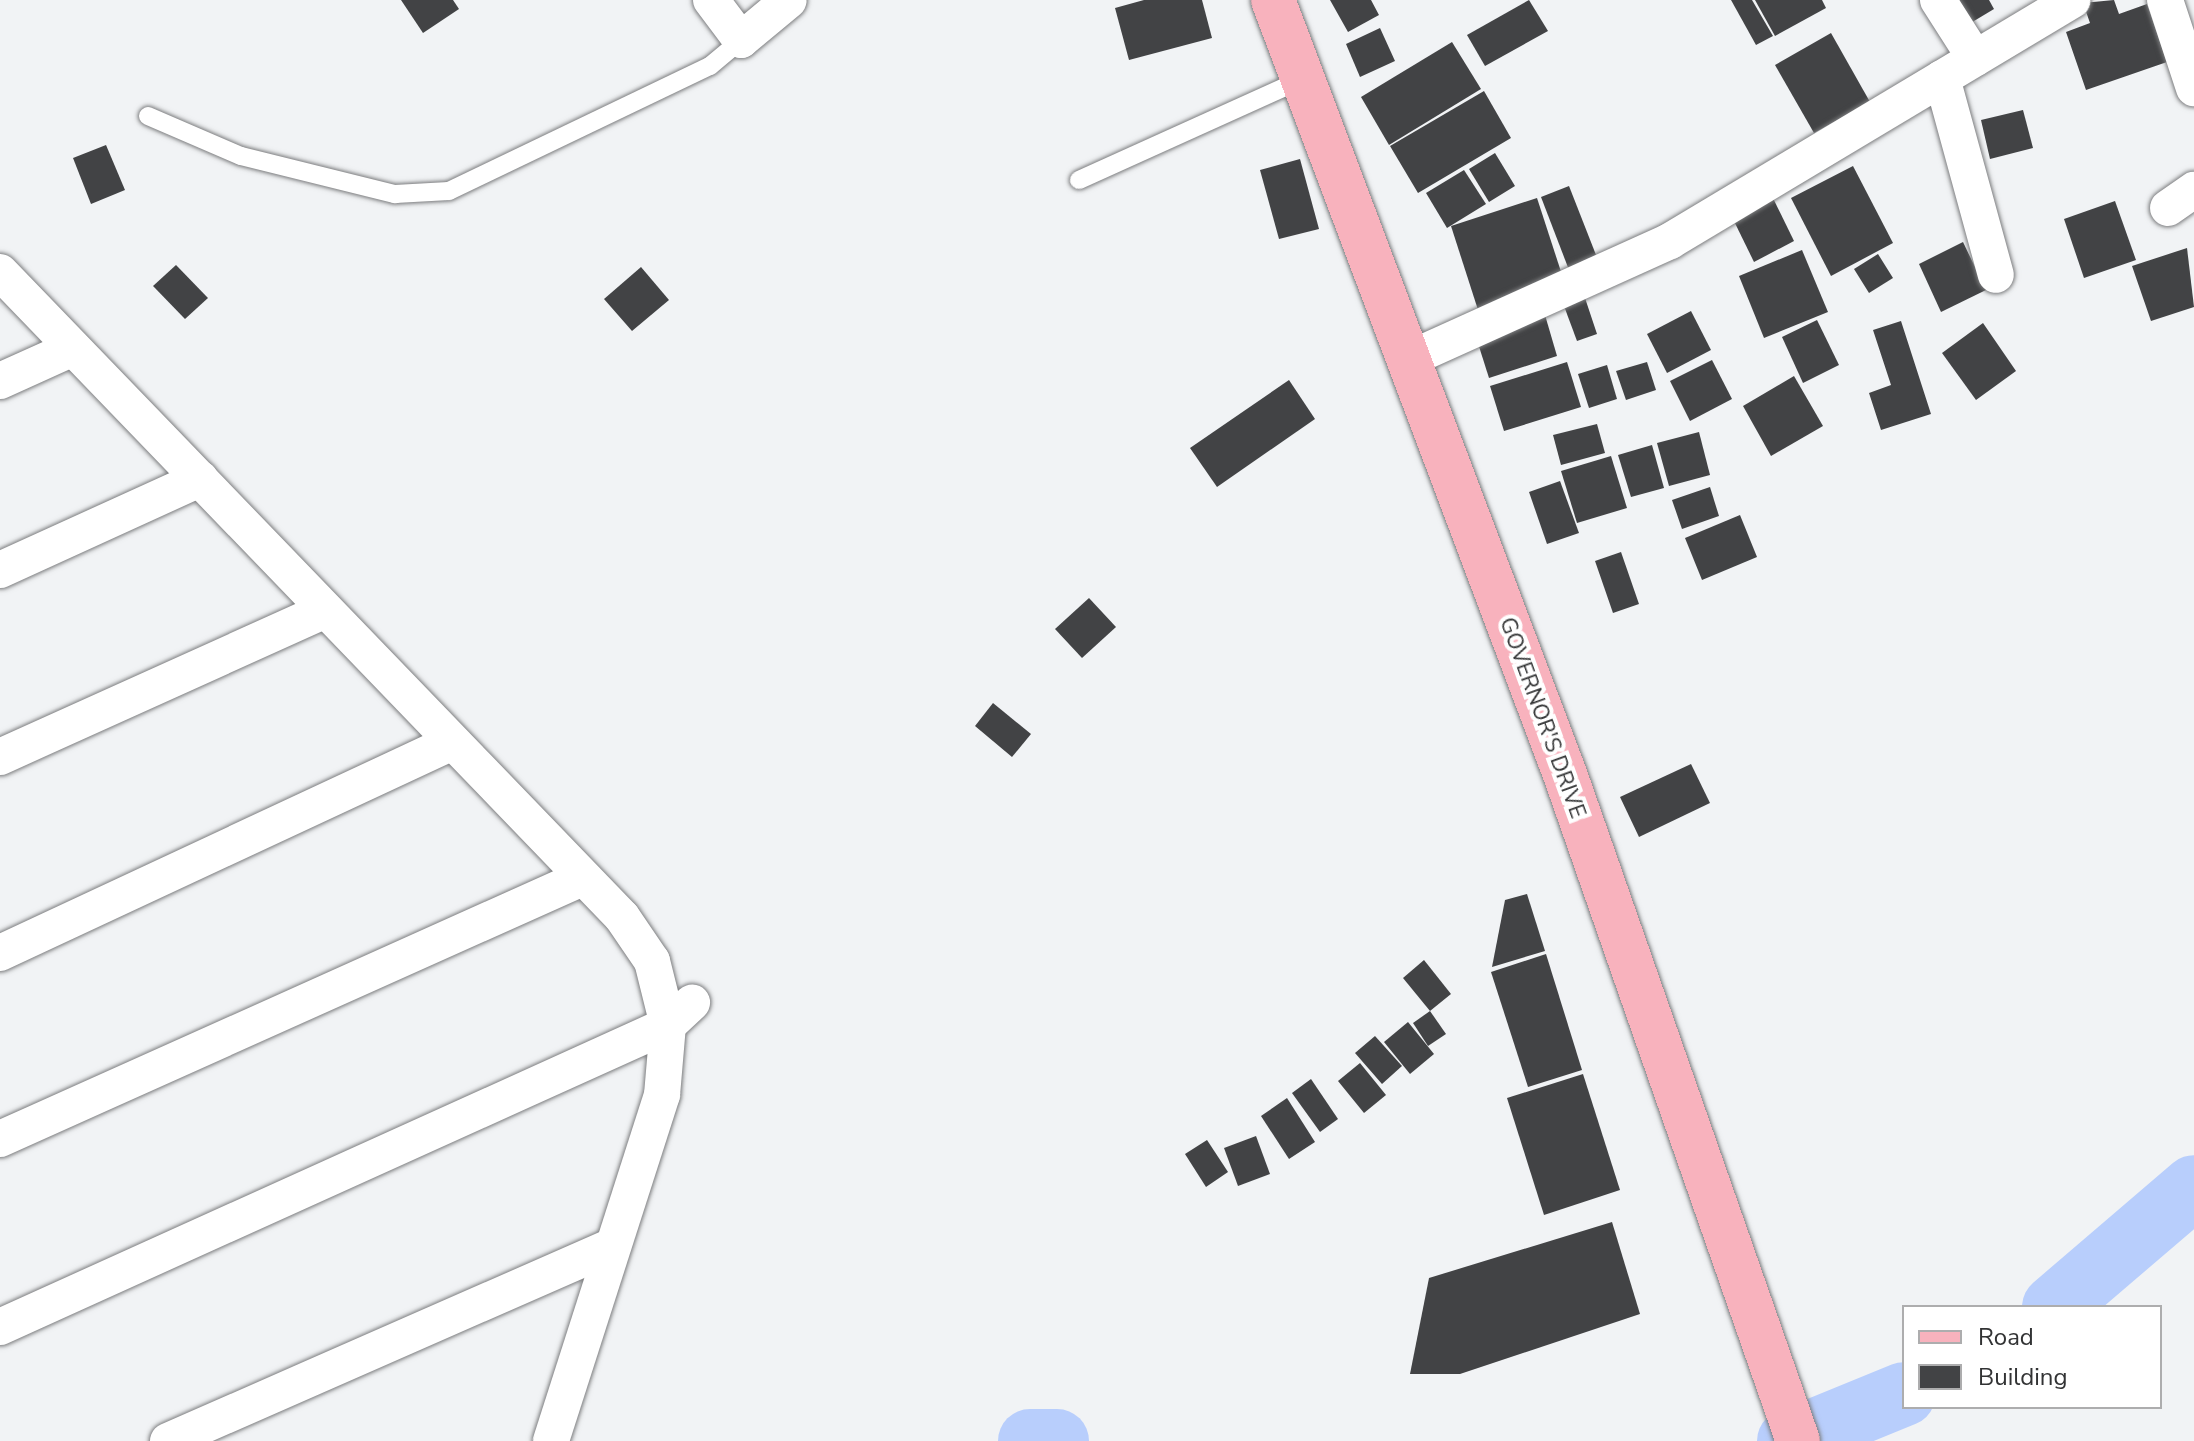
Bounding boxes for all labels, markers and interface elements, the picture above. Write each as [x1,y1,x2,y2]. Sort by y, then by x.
street label: GOVERNOR'S DRIVE [1493,614,1591,822]
legend [1902,1305,2162,1409]
text: Road [1978,1321,2034,1353]
text: Building [1978,1361,2068,1393]

